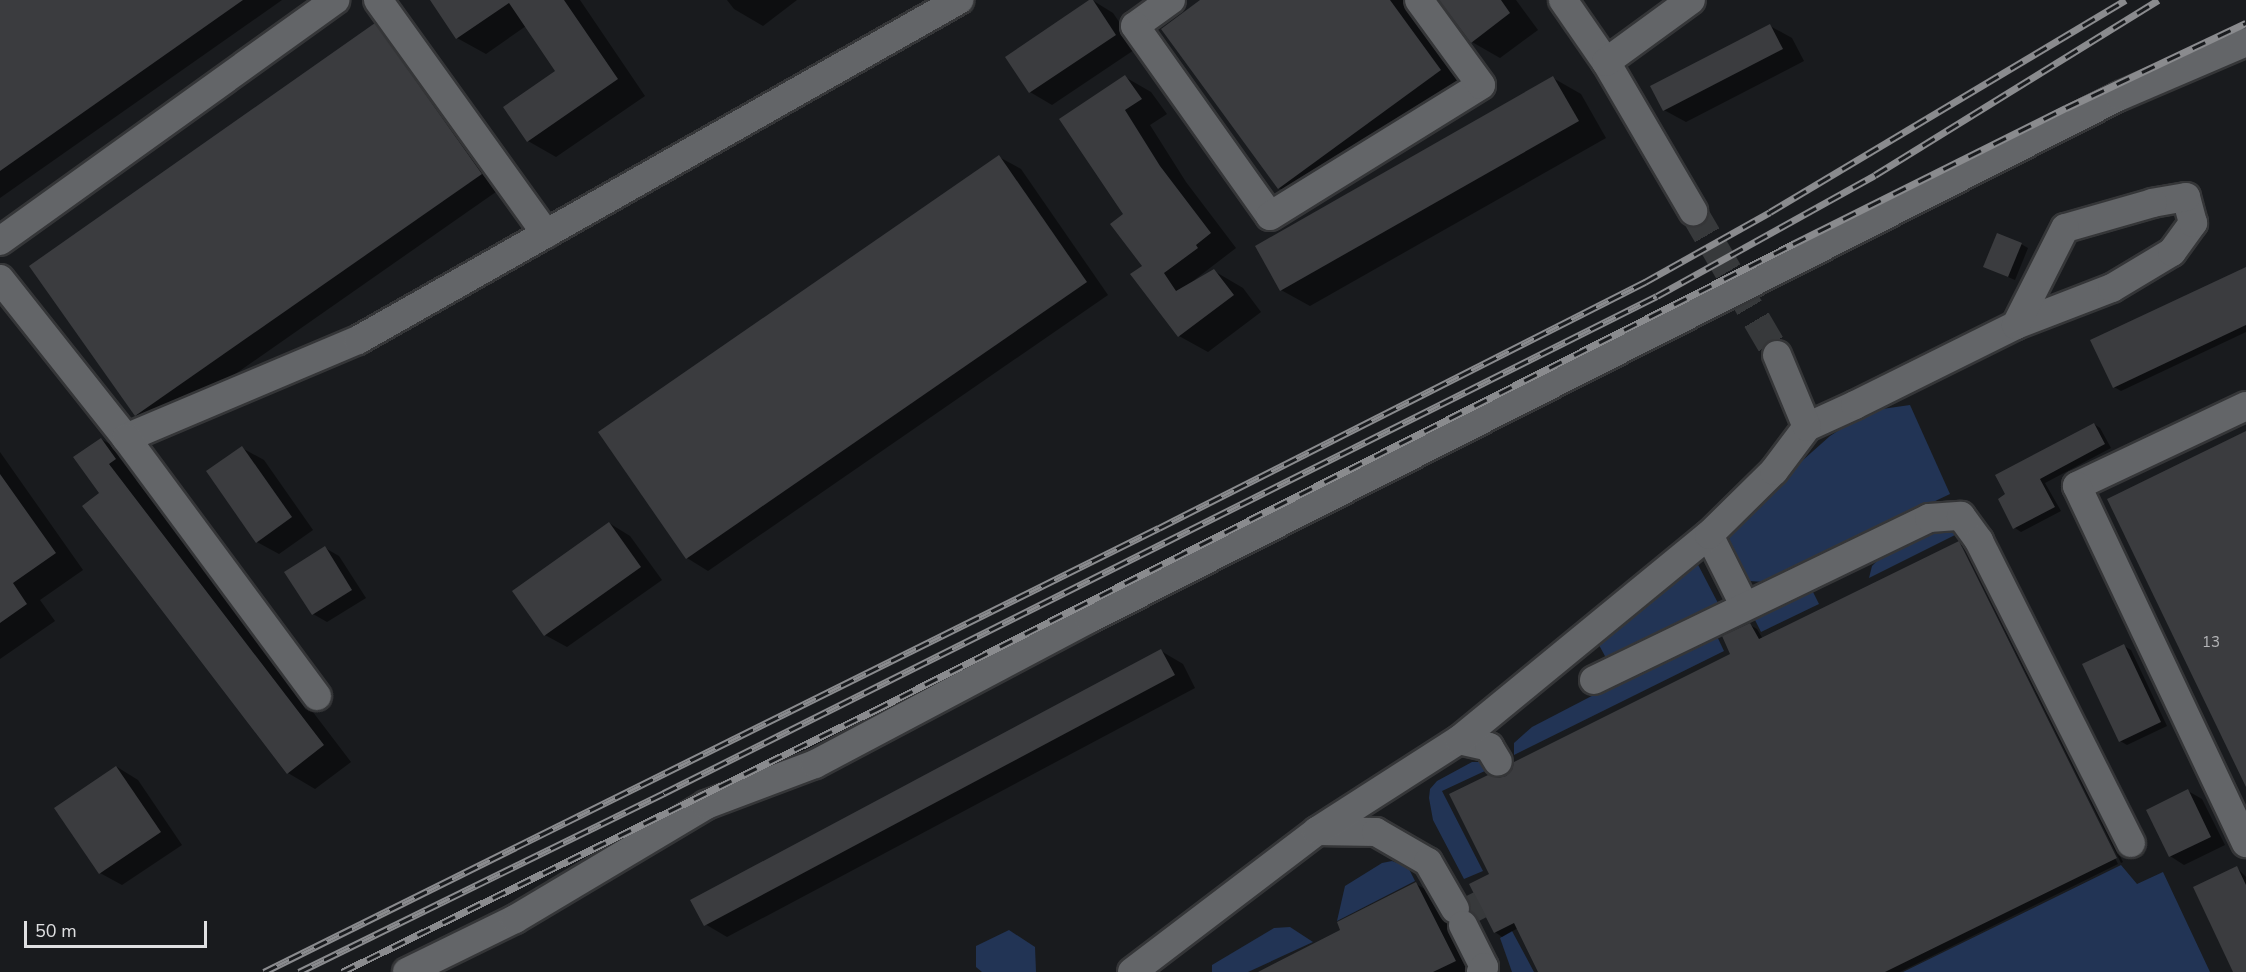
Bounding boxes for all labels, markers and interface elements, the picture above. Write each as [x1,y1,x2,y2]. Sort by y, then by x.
house number: 13 [2202,634,2220,652]
scale bar [27,909,210,947]
text: 50 m [35,919,77,943]

